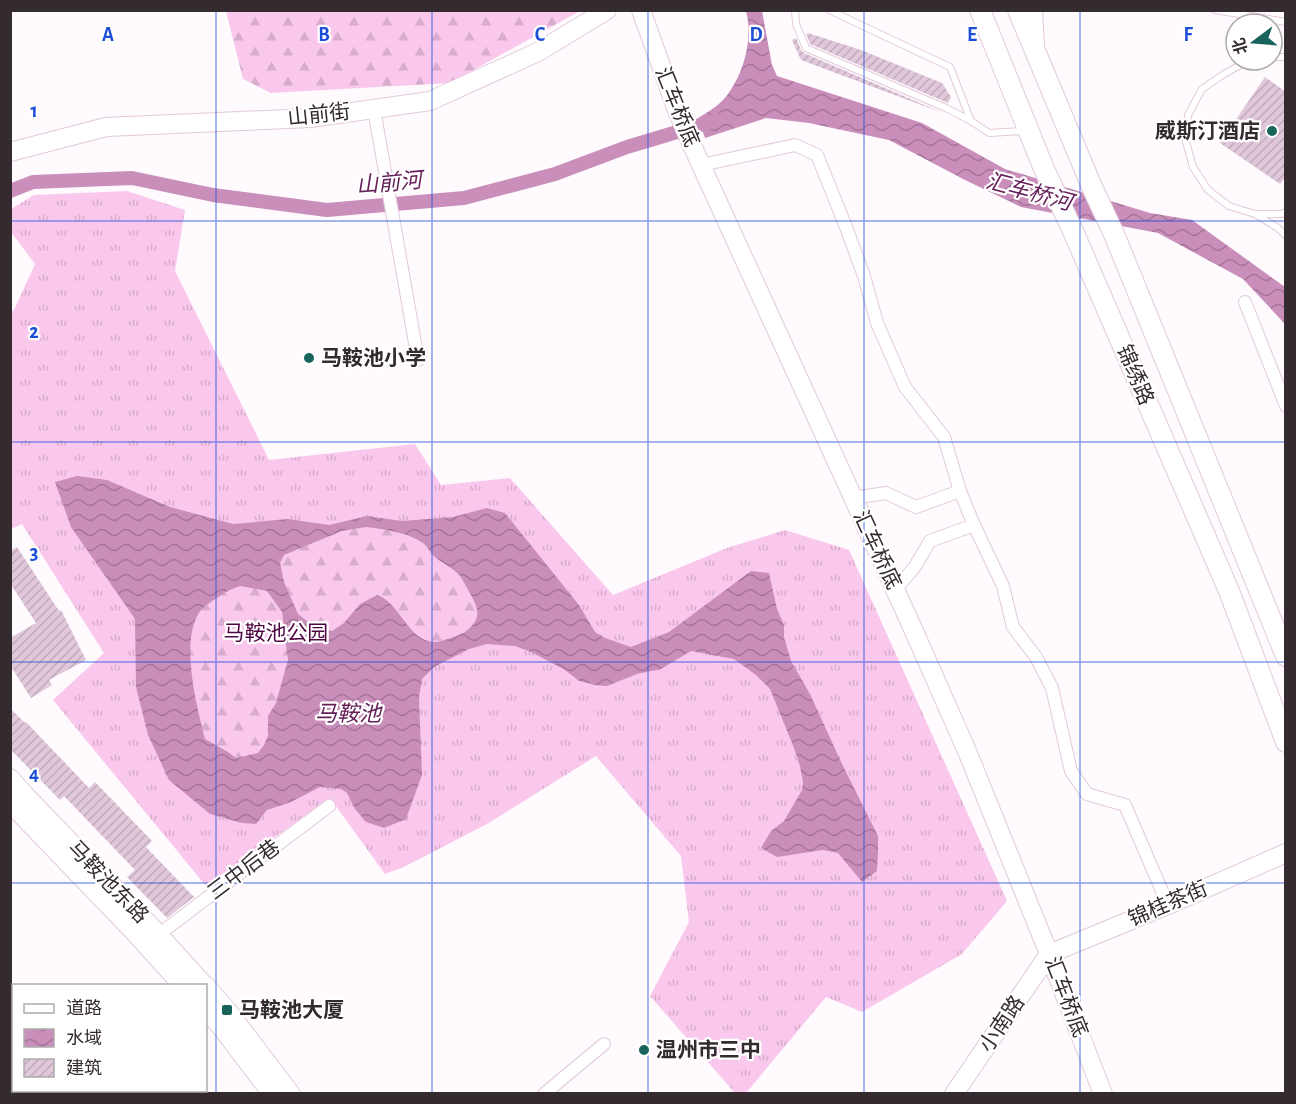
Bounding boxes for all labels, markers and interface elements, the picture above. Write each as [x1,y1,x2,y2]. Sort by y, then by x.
north arrow [1224,12,1284,72]
text: A [102,25,114,45]
text: B [318,25,330,45]
text: C [535,25,546,45]
text: D [749,25,763,45]
text: E [967,25,977,45]
text: F [1183,25,1193,45]
text: 北 [1230,36,1250,56]
street label: 汇车桥底 [652,64,703,150]
street label: 山前街 [286,100,351,129]
text: 1 [30,101,38,121]
place label: 威斯汀酒店 [1155,120,1260,142]
marker: 威斯汀酒店 [1265,124,1279,138]
water label: 山前河 [355,168,427,197]
water label: 汇车桥河 [984,169,1078,215]
text: 2 [29,322,39,342]
street label: 锦绣路 [1113,342,1158,408]
place label: 马鞍池小学 [321,346,426,369]
marker: 马鞍池小学 [302,351,316,365]
street label: 汇车桥底 [850,507,905,593]
text: 3 [30,543,38,563]
park label: 马鞍池公园 [224,622,329,644]
water label: 马鞍池 [315,702,383,725]
text: 4 [29,764,39,784]
street label: 马鞍池东路 [64,836,153,927]
street label: 三中后巷 [204,836,284,904]
street label: 锦桂茶街 [1125,877,1211,930]
street label: 汇车桥底 [1041,954,1092,1040]
legend [12,984,207,1092]
street label: 小南路 [975,991,1028,1056]
text: 道路 [66,998,102,1018]
place label: 马鞍池大厦 [239,998,344,1021]
marker: 马鞍池大厦 [220,1003,234,1017]
text: 水域 [66,1029,102,1048]
place label: 温州市三中 [656,1039,761,1061]
marker: 温州市三中 [637,1043,651,1057]
text: 建筑 [66,1058,102,1078]

